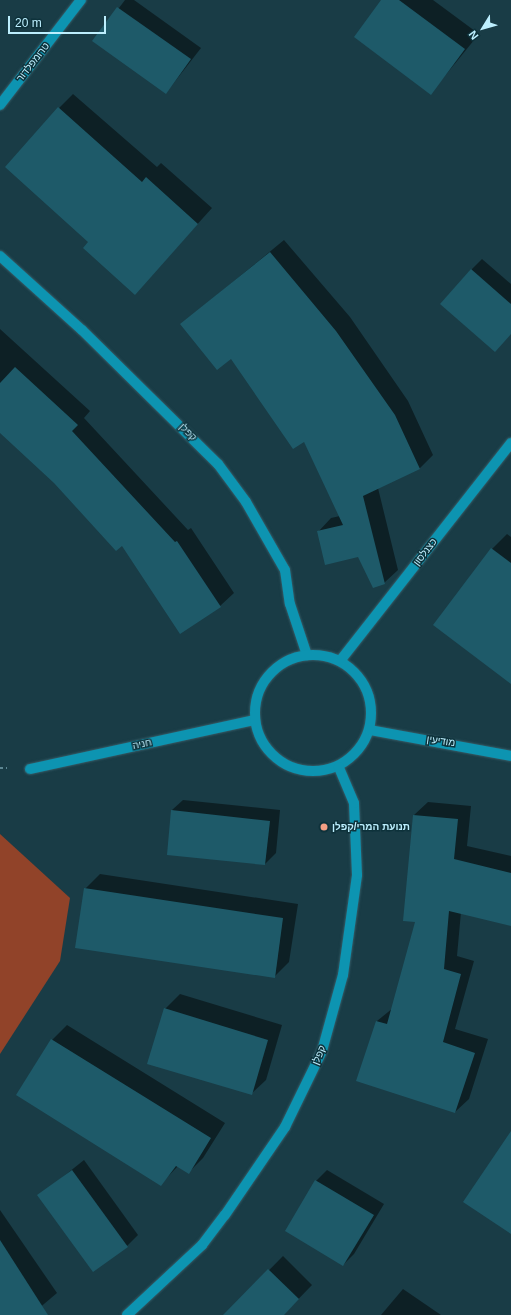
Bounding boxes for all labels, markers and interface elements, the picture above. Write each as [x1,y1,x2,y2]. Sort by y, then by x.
scale bar [10,8,108,34]
north arrow [463,8,503,48]
text: 20 m [15,16,42,30]
text: N [466,28,481,42]
street label: טרומפלדור [14,40,52,84]
street label: קפלן [177,421,199,443]
street label: כצנלסון [411,536,439,568]
street label: מודיעין [426,733,456,749]
street label: חניה [131,736,153,752]
place label: תנועת המרי/קפלן [332,821,410,833]
marker: תנועת המרי/קפלן [319,822,329,832]
street label: קפלן [310,1044,328,1066]

